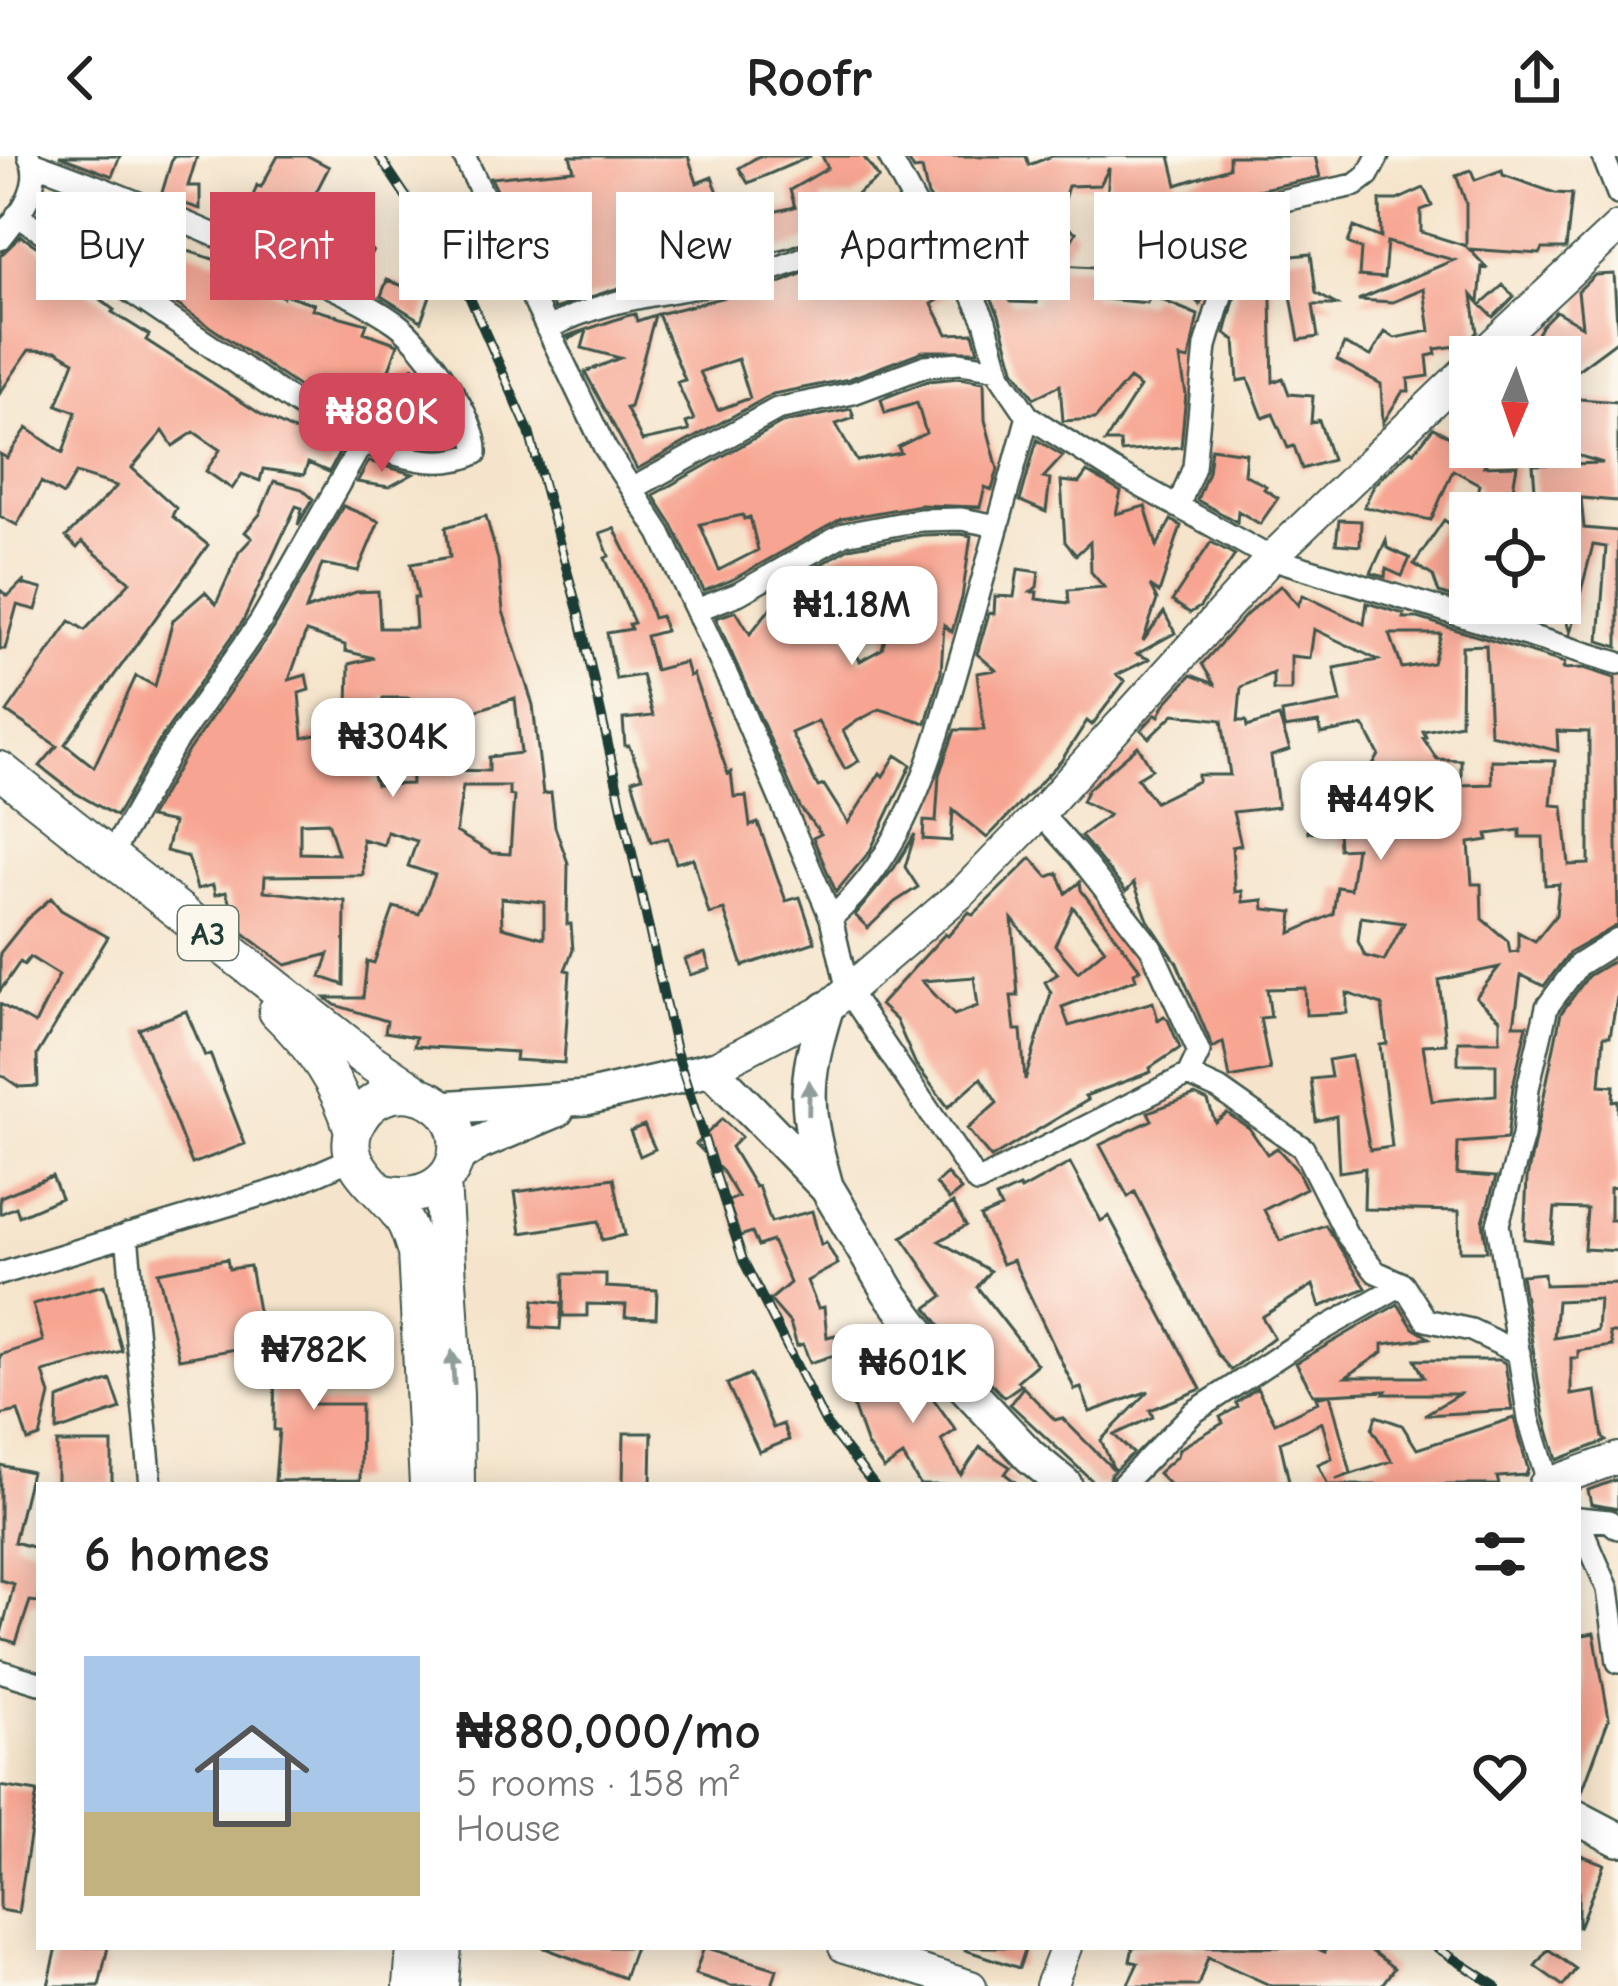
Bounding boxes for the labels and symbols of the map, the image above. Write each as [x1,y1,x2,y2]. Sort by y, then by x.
north arrow [1449,336,1581,468]
pin: ₦880K [298,373,466,475]
pin: ₦1.18M [754,566,950,668]
pin: ₦304K [309,698,477,800]
pin: ₦449K [1297,761,1465,863]
road number: A3 [178,906,238,960]
one-way arrow [799,1078,818,1116]
pin: ₦782K [230,1311,398,1413]
pin: ₦601K [829,1324,997,1426]
one-way arrow [443,1349,462,1386]

